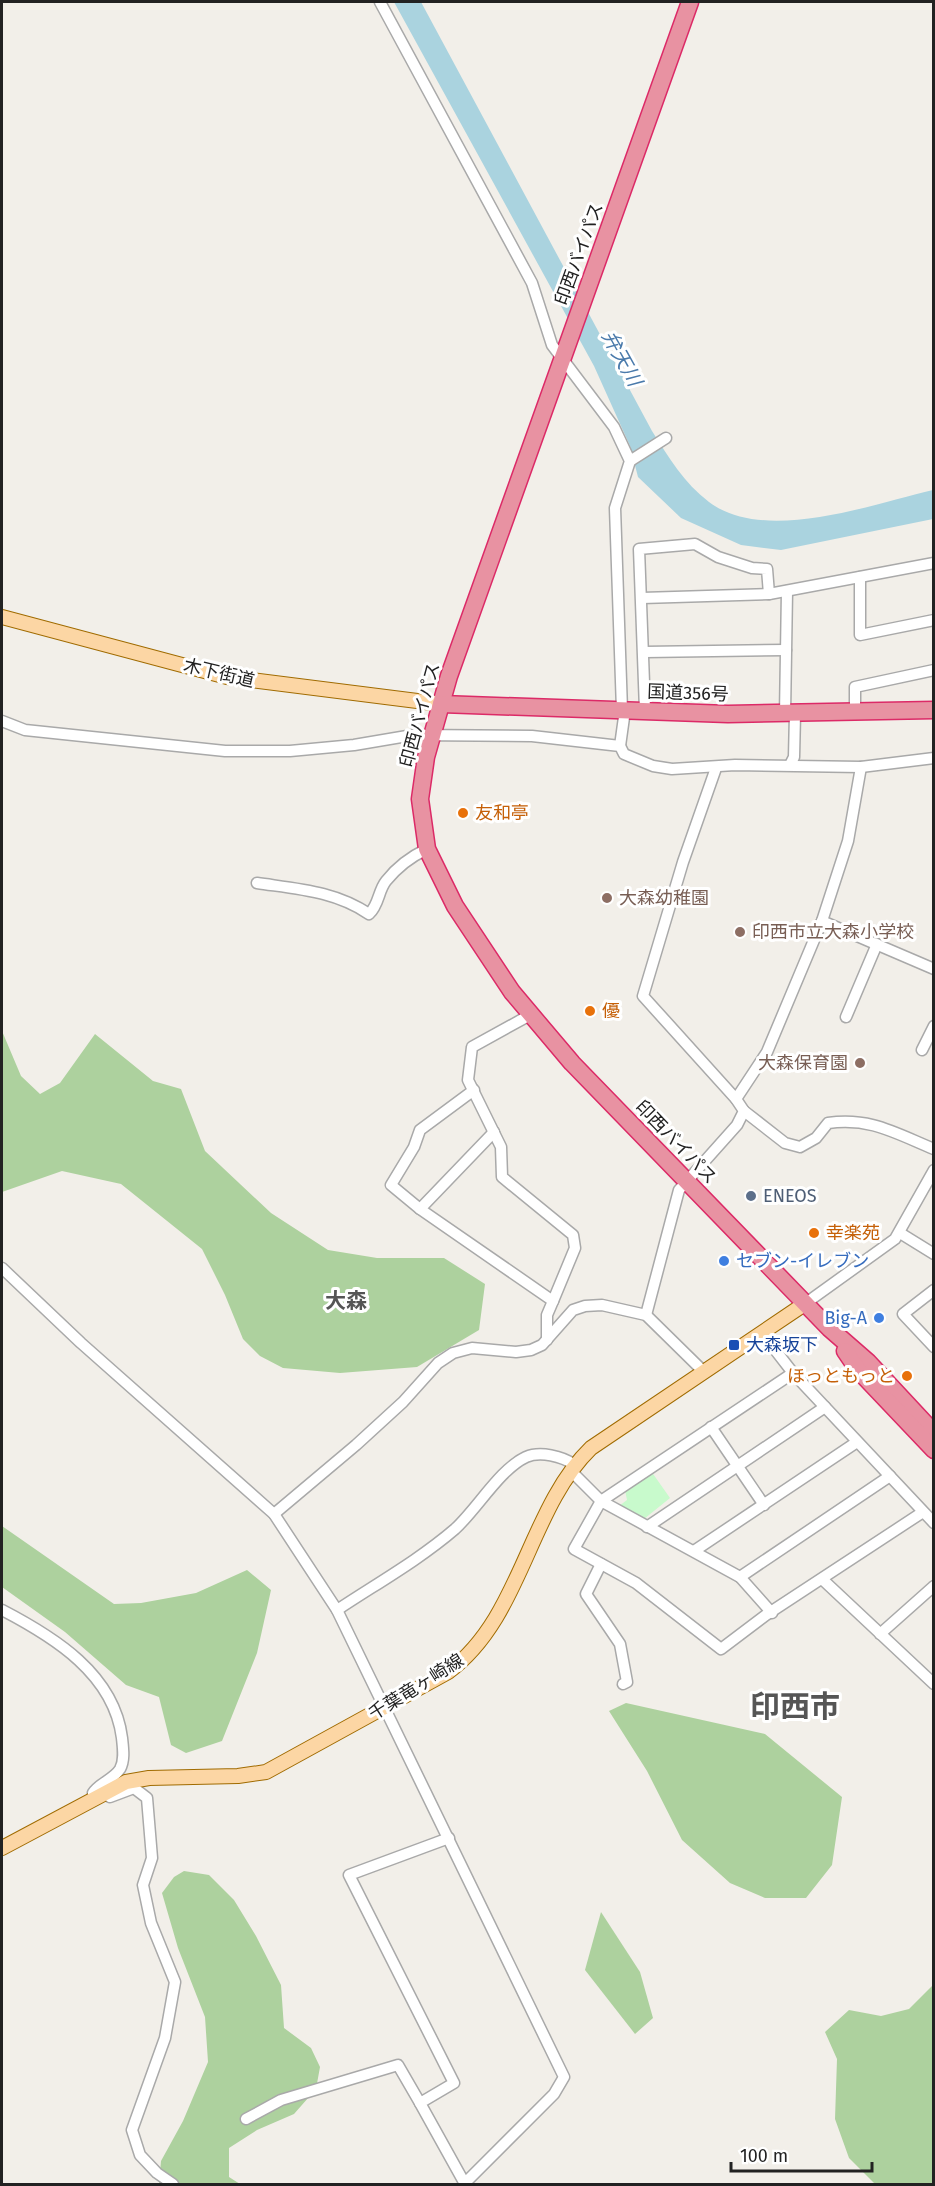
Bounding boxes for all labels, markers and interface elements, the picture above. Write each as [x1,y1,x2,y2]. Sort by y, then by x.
street label: 印西バイパス [550,200,608,308]
water label: 弁天川 [597,326,648,392]
street label: 木下街道 [181,654,257,692]
street label: 印西バイパス [395,660,445,770]
street label: 国道356号 [647,681,729,705]
place label: 友和亭 [475,802,529,824]
marker: 友和亭 [456,806,470,820]
place label: 大森幼稚園 [619,887,709,909]
marker: 大森幼稚園 [600,891,614,905]
place label: 印西市立大森小学校 [752,921,914,943]
marker: 印西市立大森小学校 [733,925,747,939]
place label: 優 [602,1000,620,1022]
marker: 優 [583,1004,597,1018]
place label: 大森保育園 [758,1052,848,1074]
marker: 大森保育園 [853,1056,867,1070]
street label: 印西バイパス [631,1096,721,1188]
place label: ENEOS [763,1185,817,1207]
marker: ENEOS [744,1189,758,1203]
place label: 幸楽苑 [826,1222,880,1244]
marker: 幸楽苑 [807,1226,821,1240]
place label: セブン-イレブン [736,1250,869,1272]
marker: セブン-イレブン [717,1254,731,1268]
district label: 大森 [325,1288,367,1314]
place label: Big-A [824,1307,868,1329]
marker: Big-A [872,1311,886,1325]
place label: 大森坂下 [746,1334,818,1356]
marker: 大森坂下 [727,1338,741,1352]
place label: ほっともっと [787,1365,895,1387]
marker: ほっともっと [900,1369,914,1383]
street label: 千葉竜ヶ崎線 [364,1649,468,1725]
district label: 印西市 [750,1689,840,1725]
scale bar [731,2135,872,2173]
text: 100 m [740,2145,788,2167]

